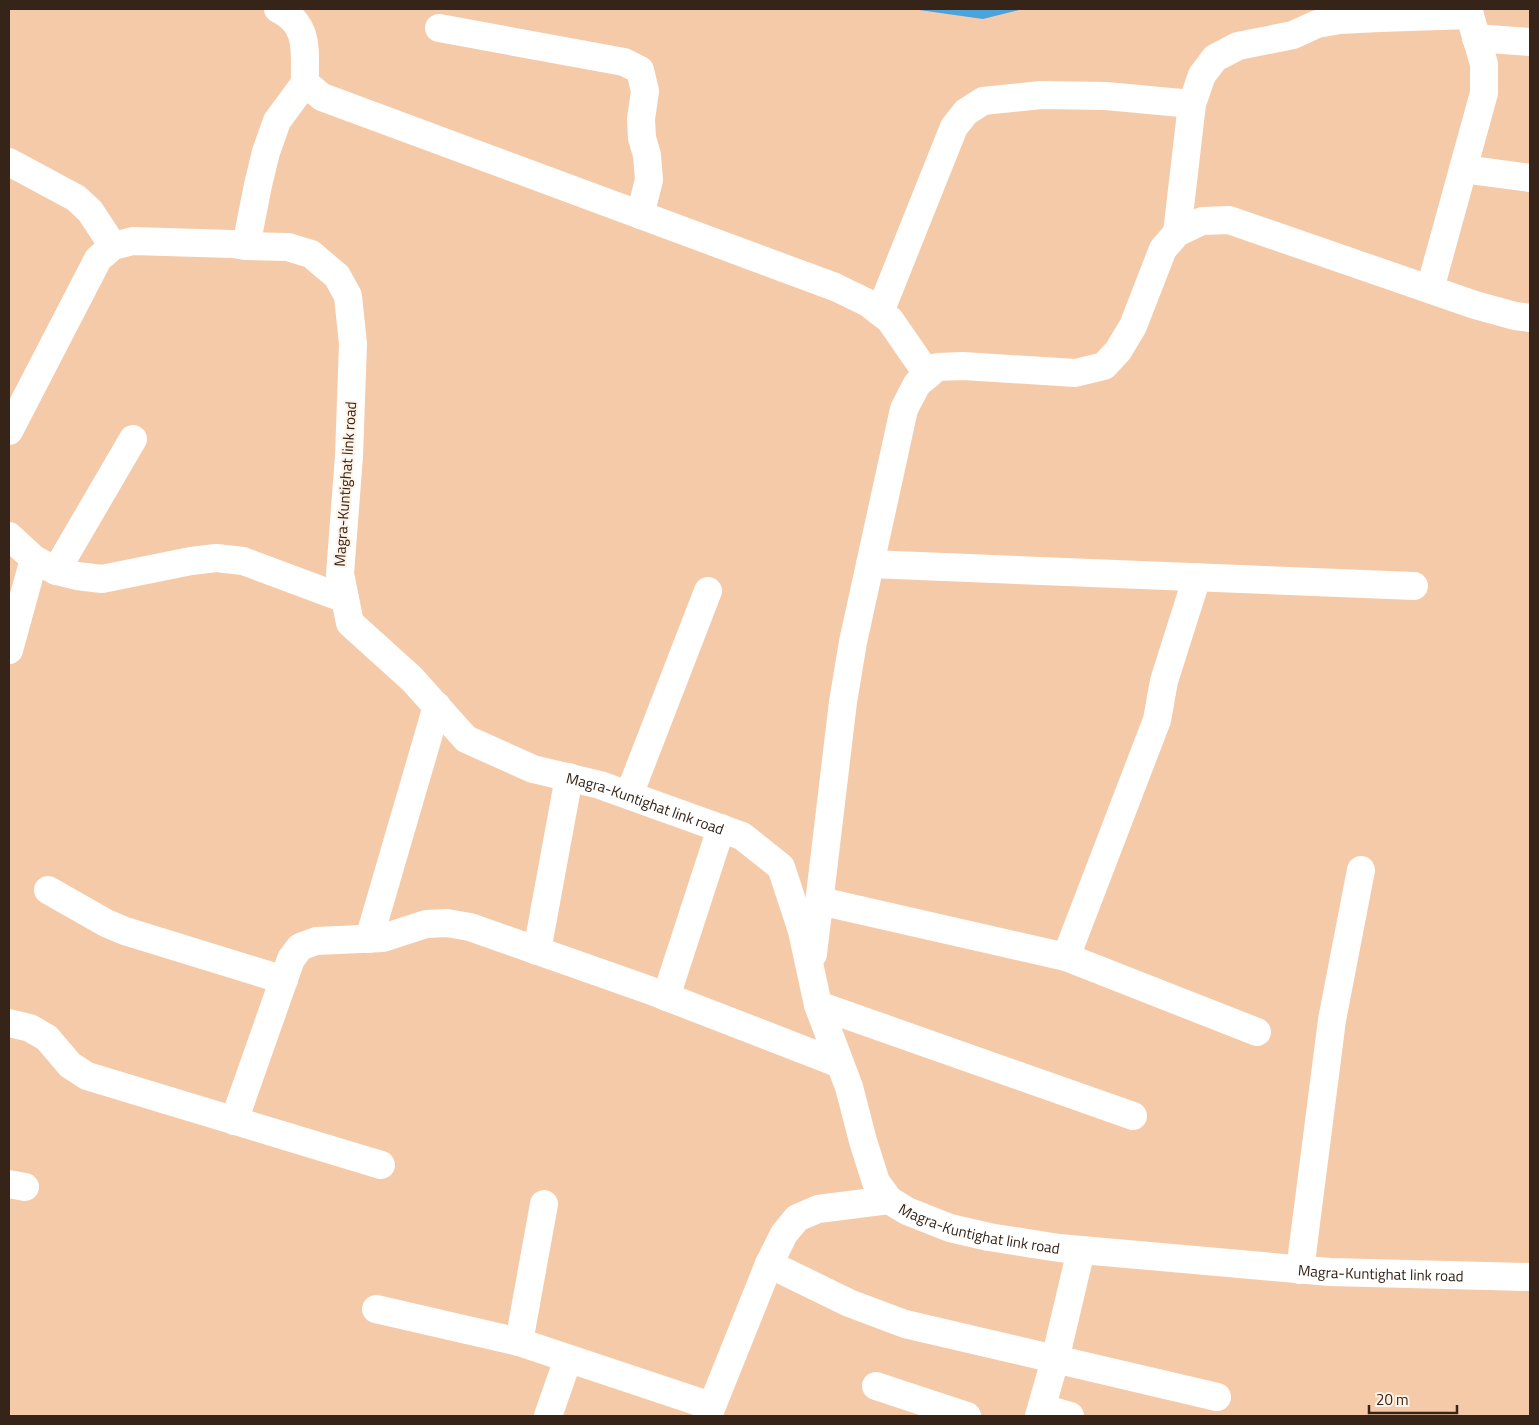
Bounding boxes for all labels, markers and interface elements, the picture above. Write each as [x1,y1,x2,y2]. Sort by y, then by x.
street label: Magra-Kuntighat link road [328,401,362,567]
street label: Magra-Kuntighat link road [564,766,727,840]
street label: Magra-Kuntighat link road [894,1197,1061,1259]
street label: Magra-Kuntighat link road [1297,1258,1464,1287]
scale bar [1369,1382,1456,1414]
text: 20 m [1376,1388,1409,1411]

